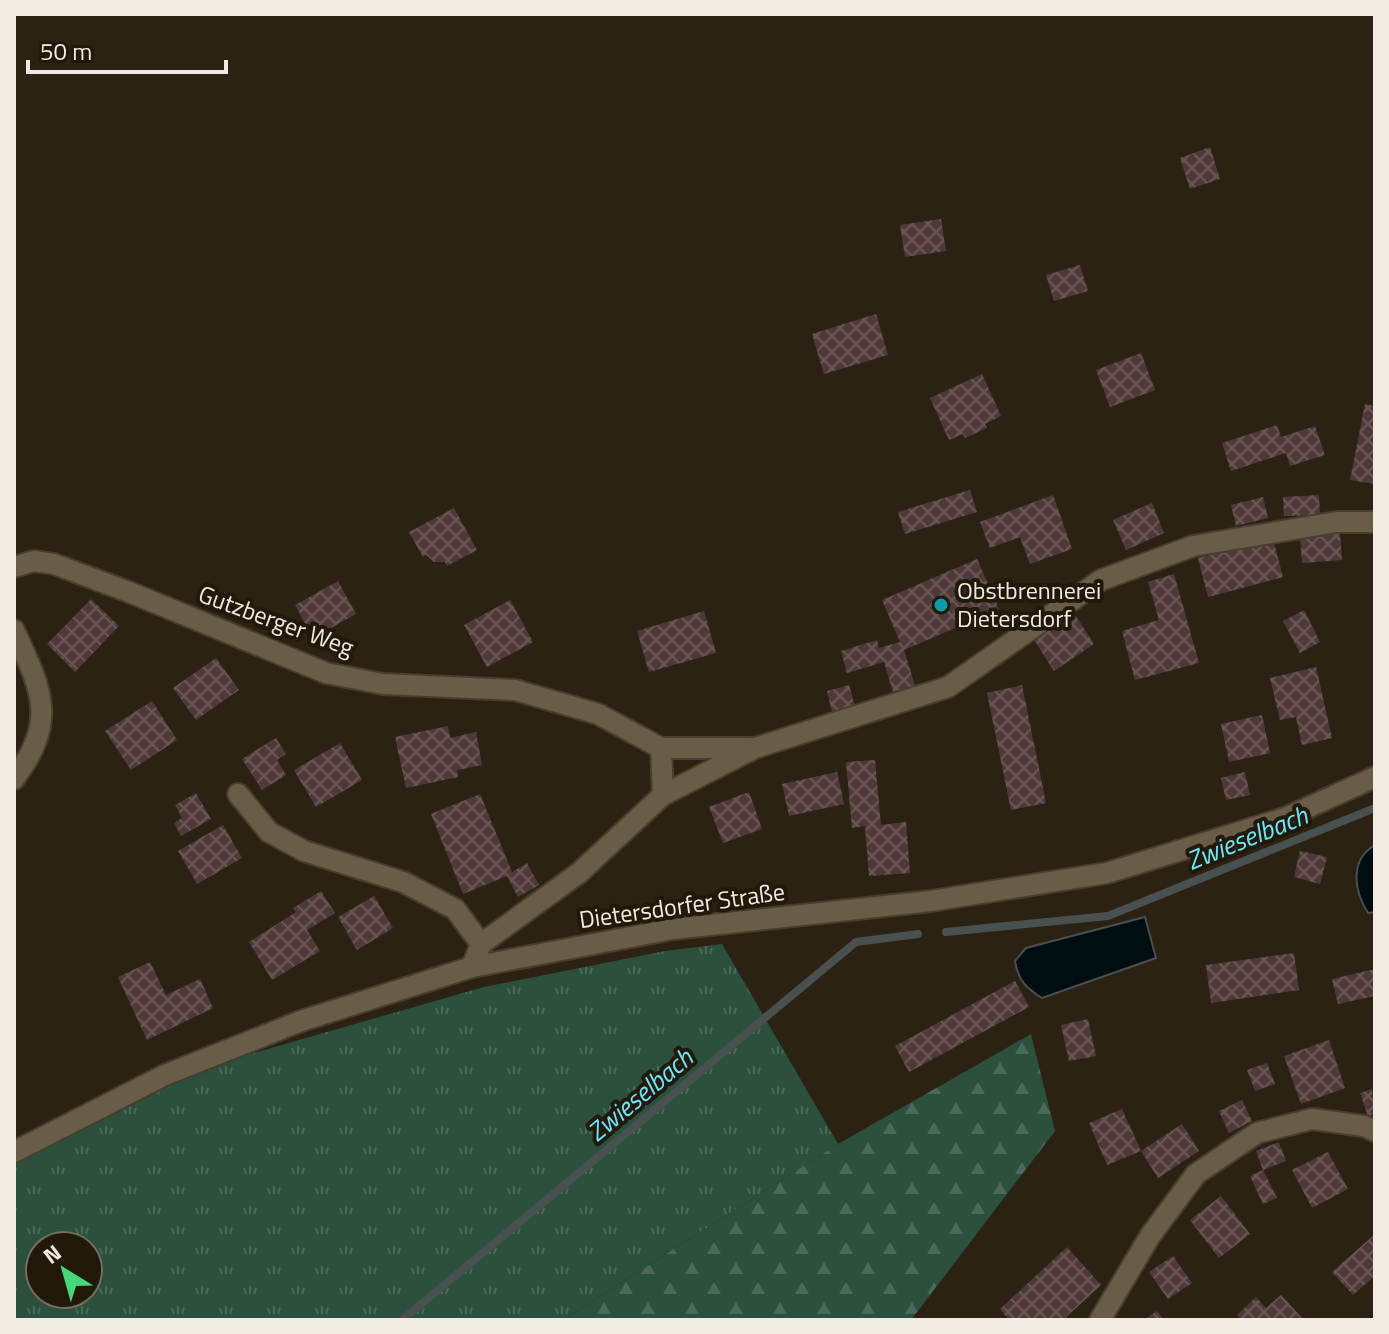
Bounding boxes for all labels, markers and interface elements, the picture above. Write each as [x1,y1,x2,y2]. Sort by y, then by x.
scale bar [28,24,226,74]
text: 50 m [40,33,92,69]
place label: Obstbrennerei Dietersdorf [957,572,1101,636]
street label: Gutzberger Weg [194,575,359,665]
marker: Obstbrennerei Dietersdorf [932,596,950,614]
water label: Zwieselbach [1180,795,1314,879]
street label: Dietersdorfer Straße [577,873,787,937]
water label: Zwieselbach [578,1038,702,1151]
north arrow [24,1230,104,1310]
text: N [36,1236,68,1272]

